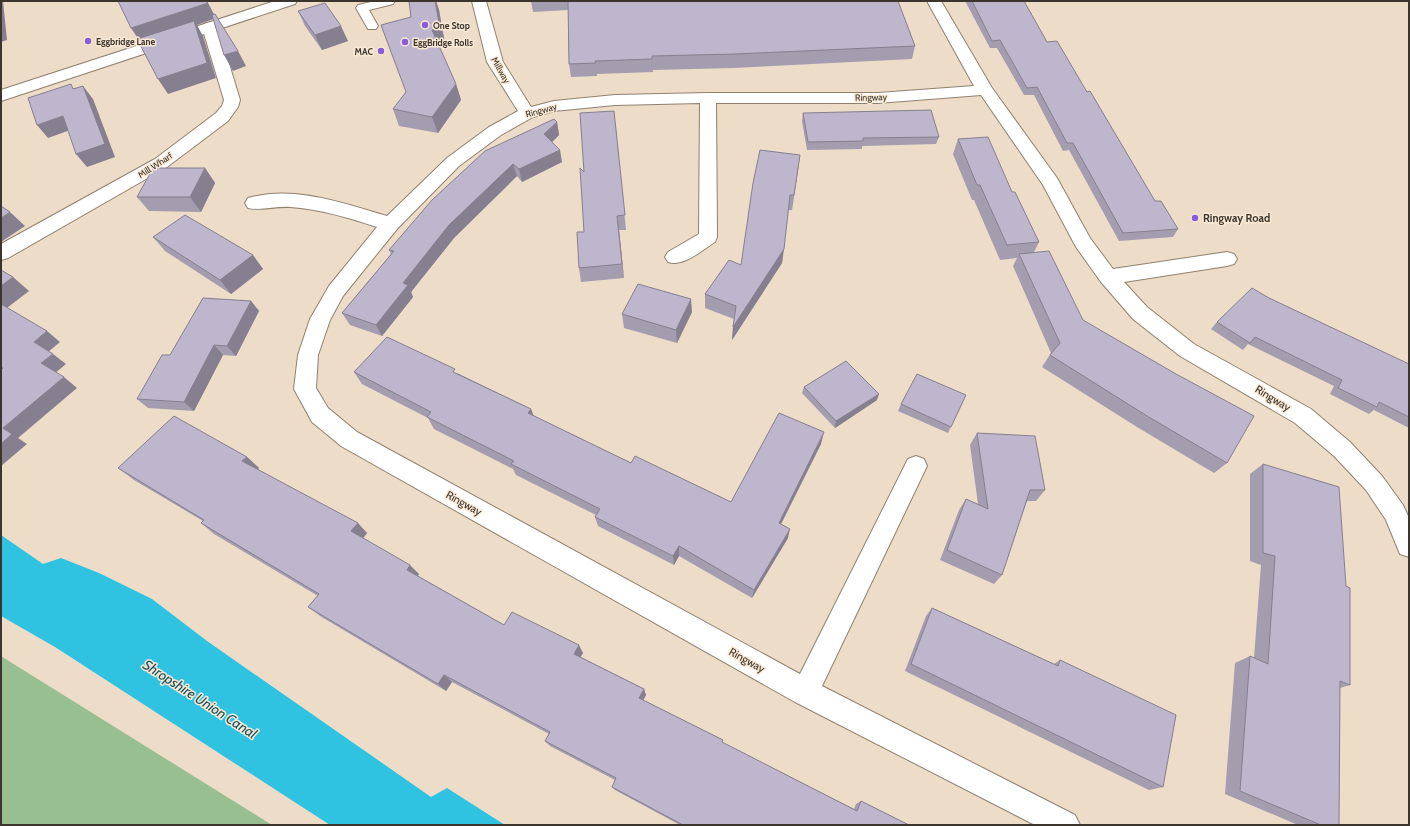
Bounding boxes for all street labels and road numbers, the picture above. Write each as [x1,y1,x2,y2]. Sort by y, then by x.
street label: Millway [489,55,513,86]
street label: Ringway [855,91,888,103]
street label: Ringway [524,100,558,119]
street label: Mill Wharf [136,150,174,180]
street label: Ringway [1253,382,1294,414]
street label: Ringway [444,487,485,519]
street label: Ringway [727,644,768,676]

